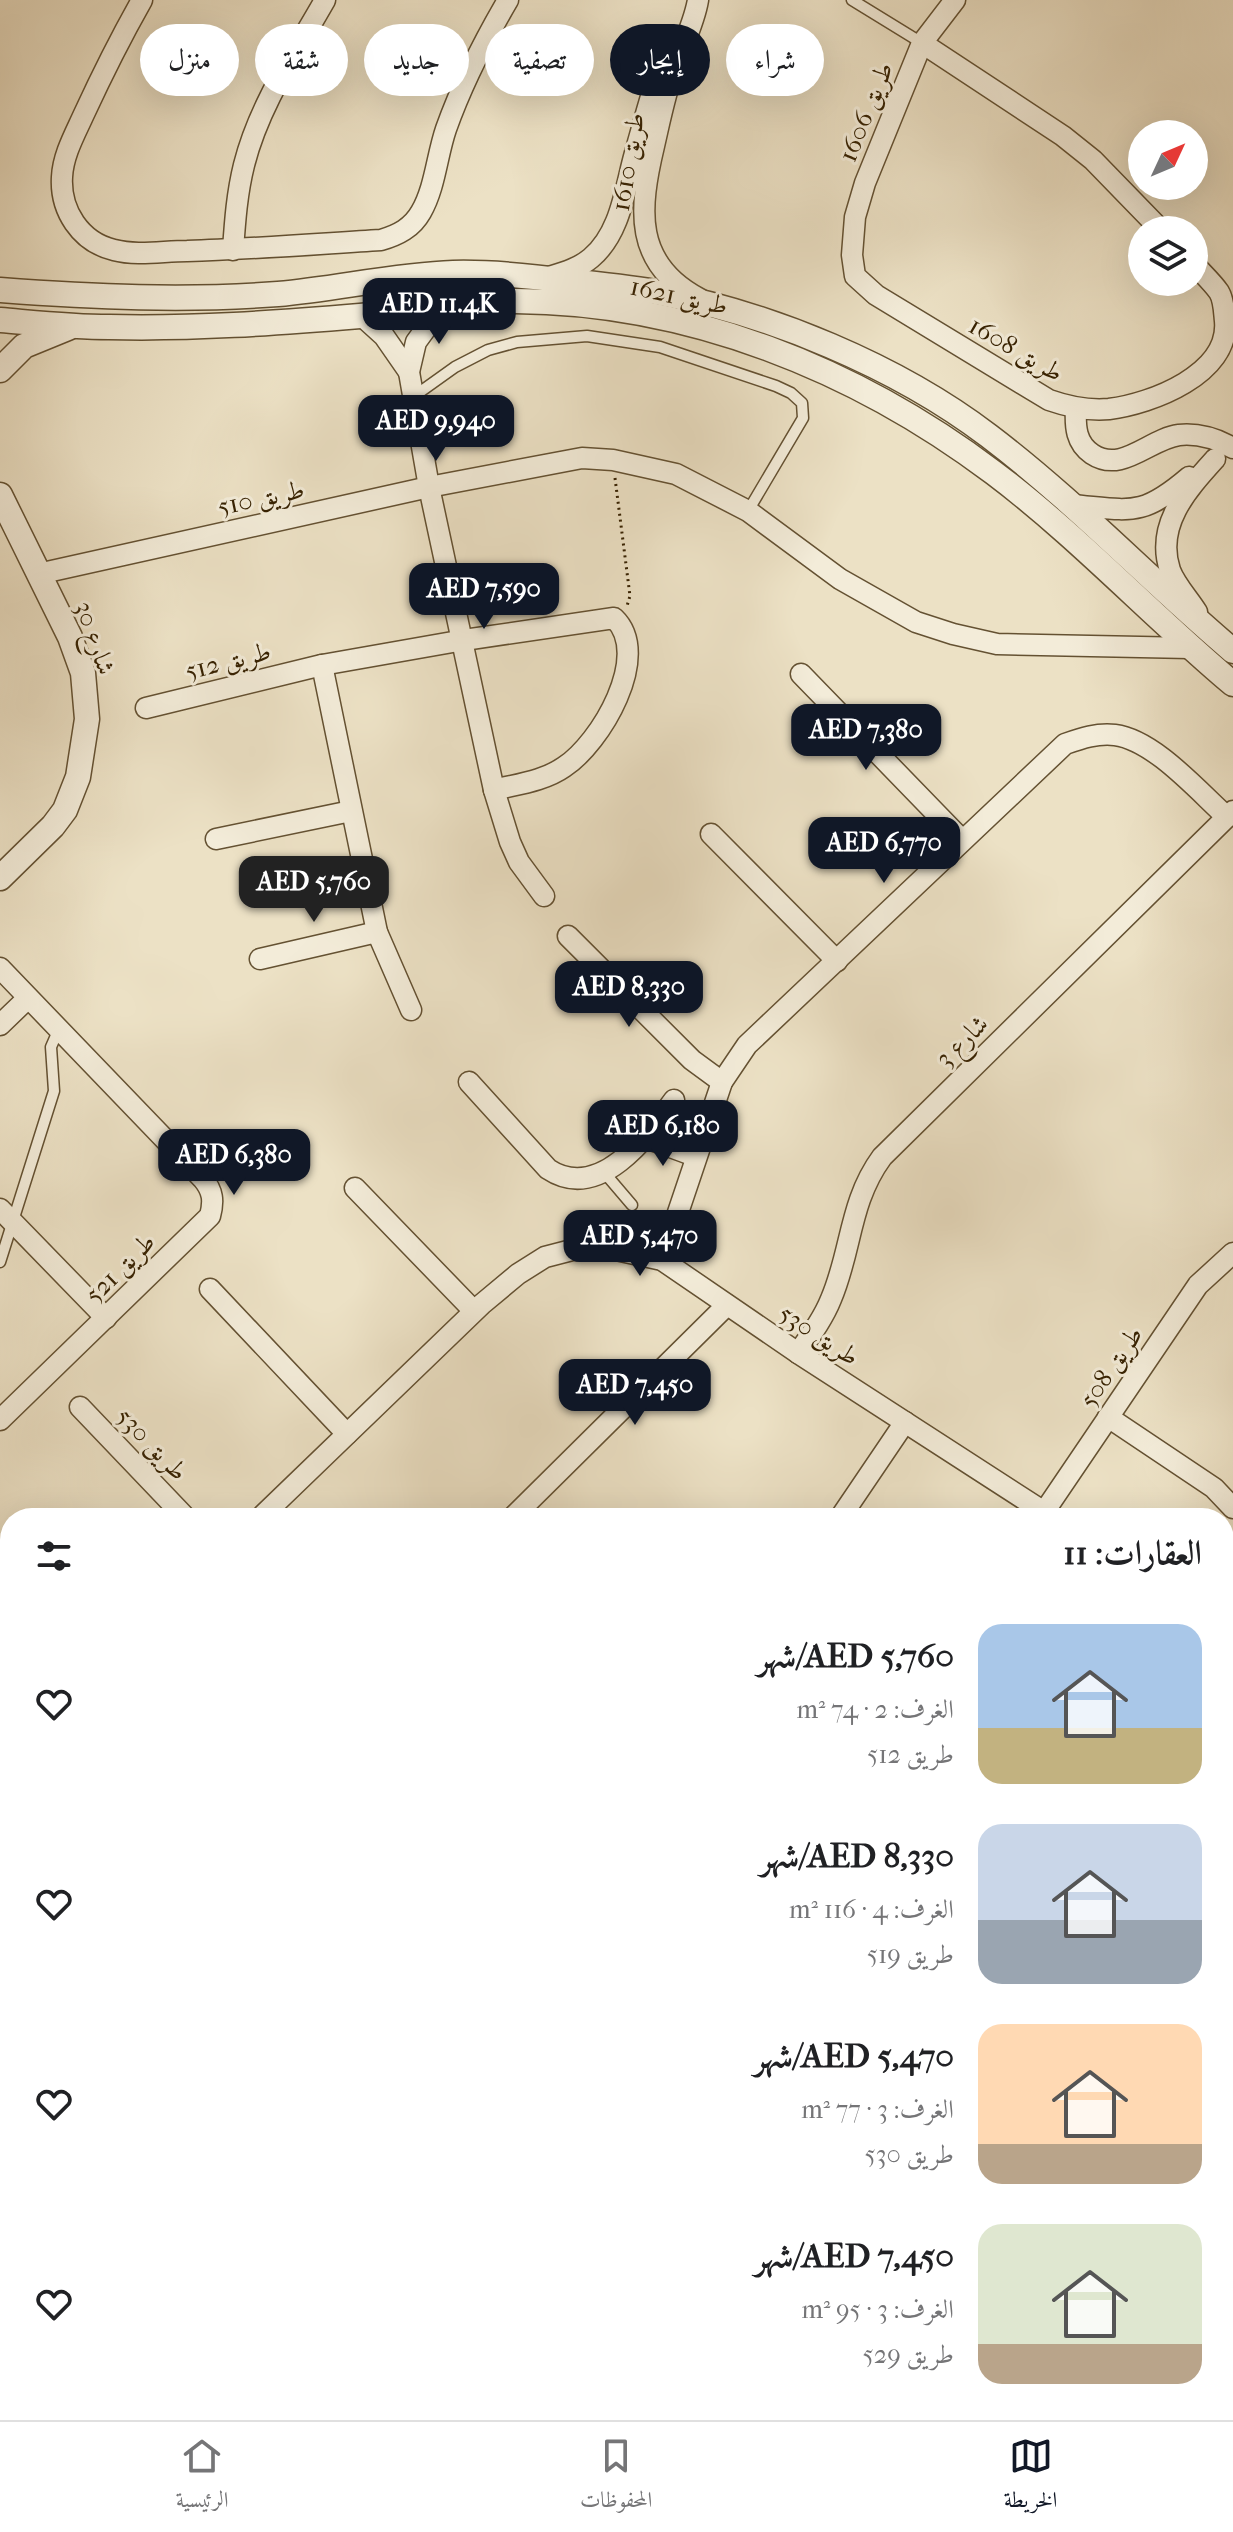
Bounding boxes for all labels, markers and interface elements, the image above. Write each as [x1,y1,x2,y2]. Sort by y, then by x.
chip: منزل [140,24,239,96]
chip: شقة [255,24,348,96]
chip: جديد [364,24,469,96]
chip: تصفية [485,24,594,96]
chip: إيجار [610,24,710,96]
chip: شراء [726,24,824,96]
street label: طريق 1606 [832,58,901,167]
street label: طريق 1610 [605,110,652,214]
north arrow [1128,120,1208,200]
map controls [1128,120,1208,296]
button: layers [1128,216,1208,296]
street label: طريق 1621 [627,271,731,322]
pin: AED 11.4K [347,278,531,346]
text: AED 11.4K [381,288,497,319]
street label: طريق 1608 [963,310,1069,389]
pin: AED 9,940 [344,395,528,463]
text: AED 9,940 [376,405,496,436]
street label: طريق 510 [215,474,307,523]
pin: AED 7,590 [392,563,576,631]
text: AED 7,590 [427,573,541,604]
street label: شارع 30 [62,597,122,681]
street label: طريق 512 [182,635,274,688]
pin: AED 7,380 [774,704,958,772]
text: AED 7,380 [809,714,923,745]
pin: AED 6,770 [792,817,976,885]
text: AED 6,770 [826,827,942,858]
pin: AED 5,760 [222,856,406,924]
text: AED 5,760 [257,866,371,897]
pin: AED 8,330 [537,961,721,1029]
text: AED 8,330 [573,971,685,1002]
street label: شارع 3 [929,1009,999,1078]
pin: AED 6,180 [571,1100,755,1168]
text: AED 6,180 [606,1110,720,1141]
pin: AED 6,380 [142,1129,326,1197]
text: AED 6,380 [176,1139,292,1170]
pin: AED 5,470 [548,1210,732,1278]
text: AED 5,470 [582,1220,698,1251]
street label: طريق 521 [78,1226,162,1310]
street label: طريق 530 [773,1298,865,1373]
street label: طريق 508 [1073,1320,1150,1414]
pin: AED 7,450 [543,1359,727,1427]
text: AED 7,450 [577,1369,693,1400]
street label: طريق 530 [109,1401,194,1488]
text: العقارات: 11 [1063,1533,1202,1573]
icon: filters [32,1534,76,1578]
text: AED 5,760/شهر [757,1636,954,1676]
icon: home [1042,1656,1138,1752]
icon: heart [32,1682,76,1726]
text: الغرف: 2 · 74 m² [796,1694,954,1725]
text: طريق 512 [867,1739,954,1770]
text: AED 8,330/شهر [760,1836,954,1876]
icon: home [1042,1856,1138,1952]
icon: heart [32,1882,76,1926]
text: الغرف: 4 · 116 m² [789,1894,954,1925]
text: طريق 519 [867,1939,954,1970]
text: AED 5,470/شهر [754,2036,954,2076]
icon: home [1042,2056,1138,2152]
icon: heart [32,2082,76,2126]
text: الغرف: 3 · 77 m² [801,2094,954,2125]
text: طريق 530 [865,2139,954,2170]
text: AED 7,450/شهر [754,2236,954,2276]
icon: home [1042,2256,1138,2352]
icon: heart [32,2282,76,2326]
text: الغرف: 3 · 95 m² [801,2294,954,2325]
text: طريق 529 [863,2339,954,2370]
tab: الرئيسية [176,2434,229,2521]
tab: المحفوظات [580,2434,652,2521]
tab: الخريطة [1004,2434,1057,2521]

